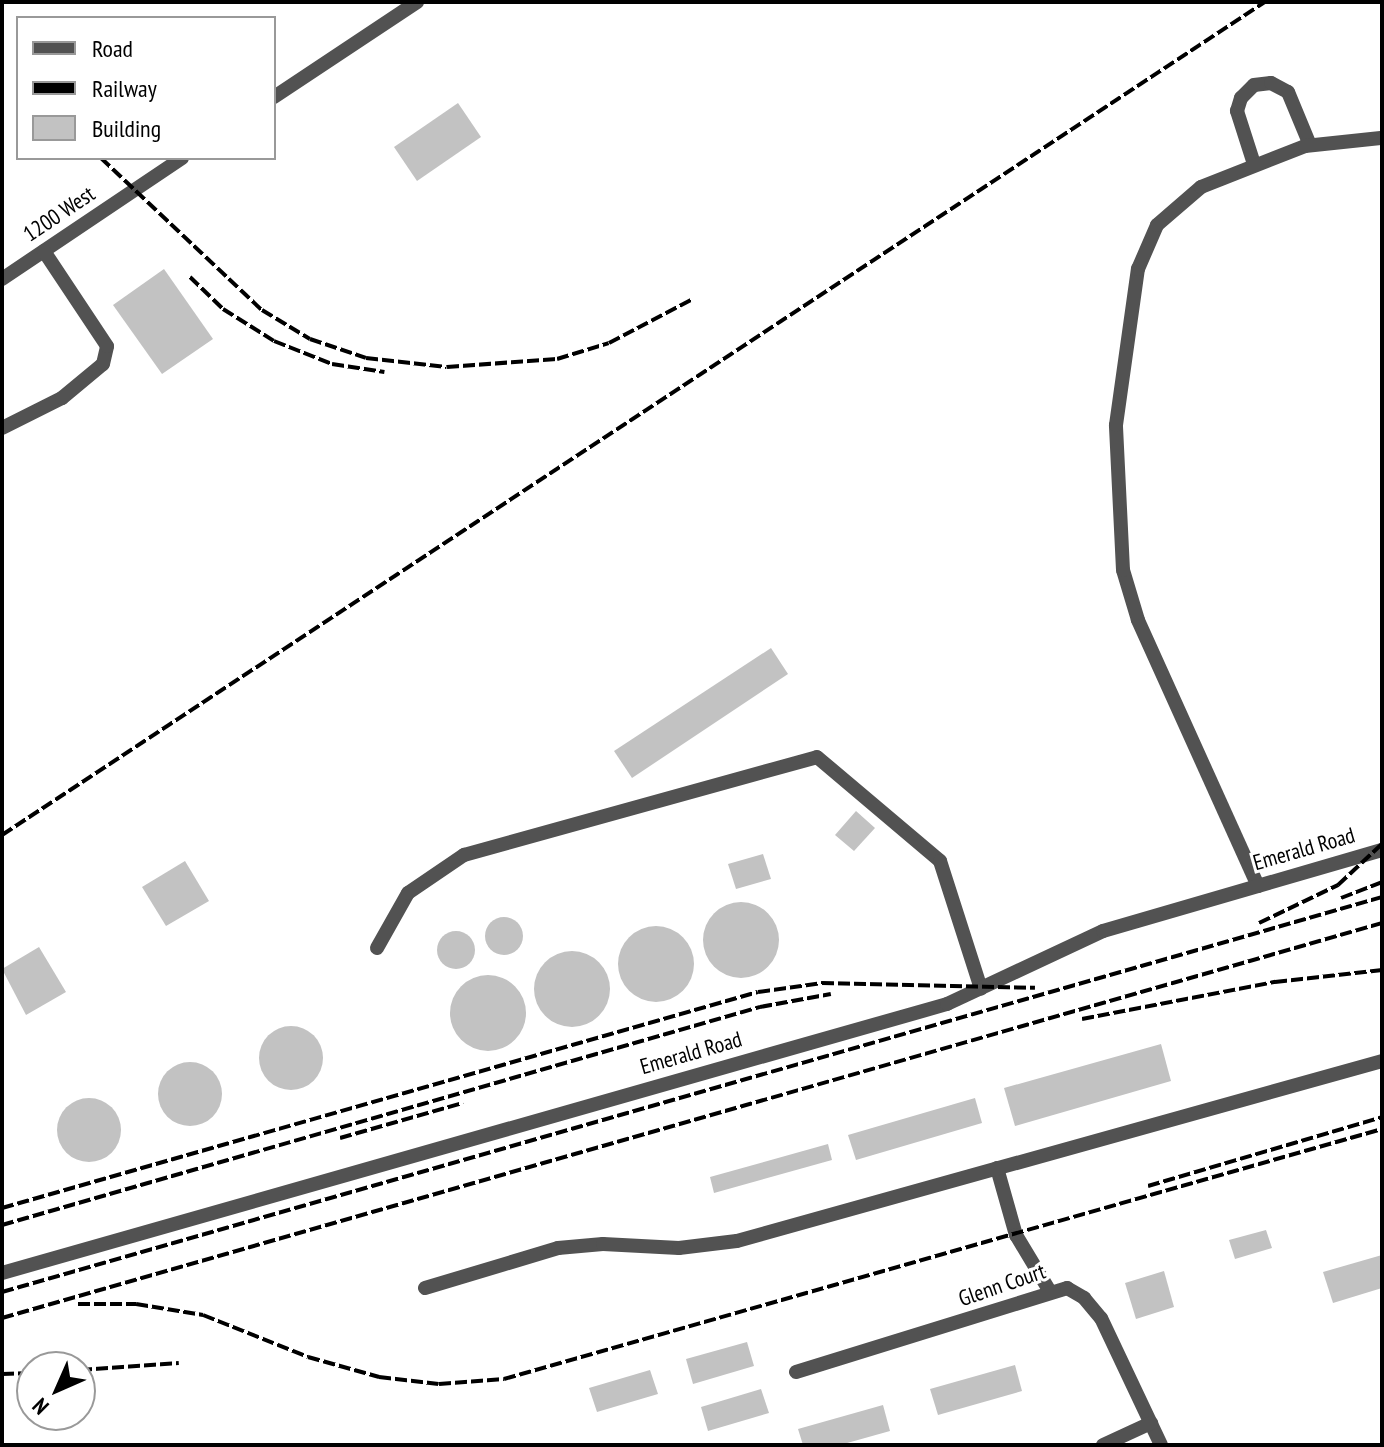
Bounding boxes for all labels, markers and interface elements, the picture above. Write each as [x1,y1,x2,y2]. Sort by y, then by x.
legend [16,16,276,160]
text: Road [92,33,133,64]
text: Railway [92,73,157,104]
text: Building [92,113,161,144]
street label: 1200 West [18,180,100,248]
street label: Emerald Road [1250,822,1358,876]
street label: Emerald Road [637,1026,745,1080]
street label: Glenn Court [955,1258,1049,1312]
north arrow [16,1351,96,1431]
text: N [26,1392,55,1421]

